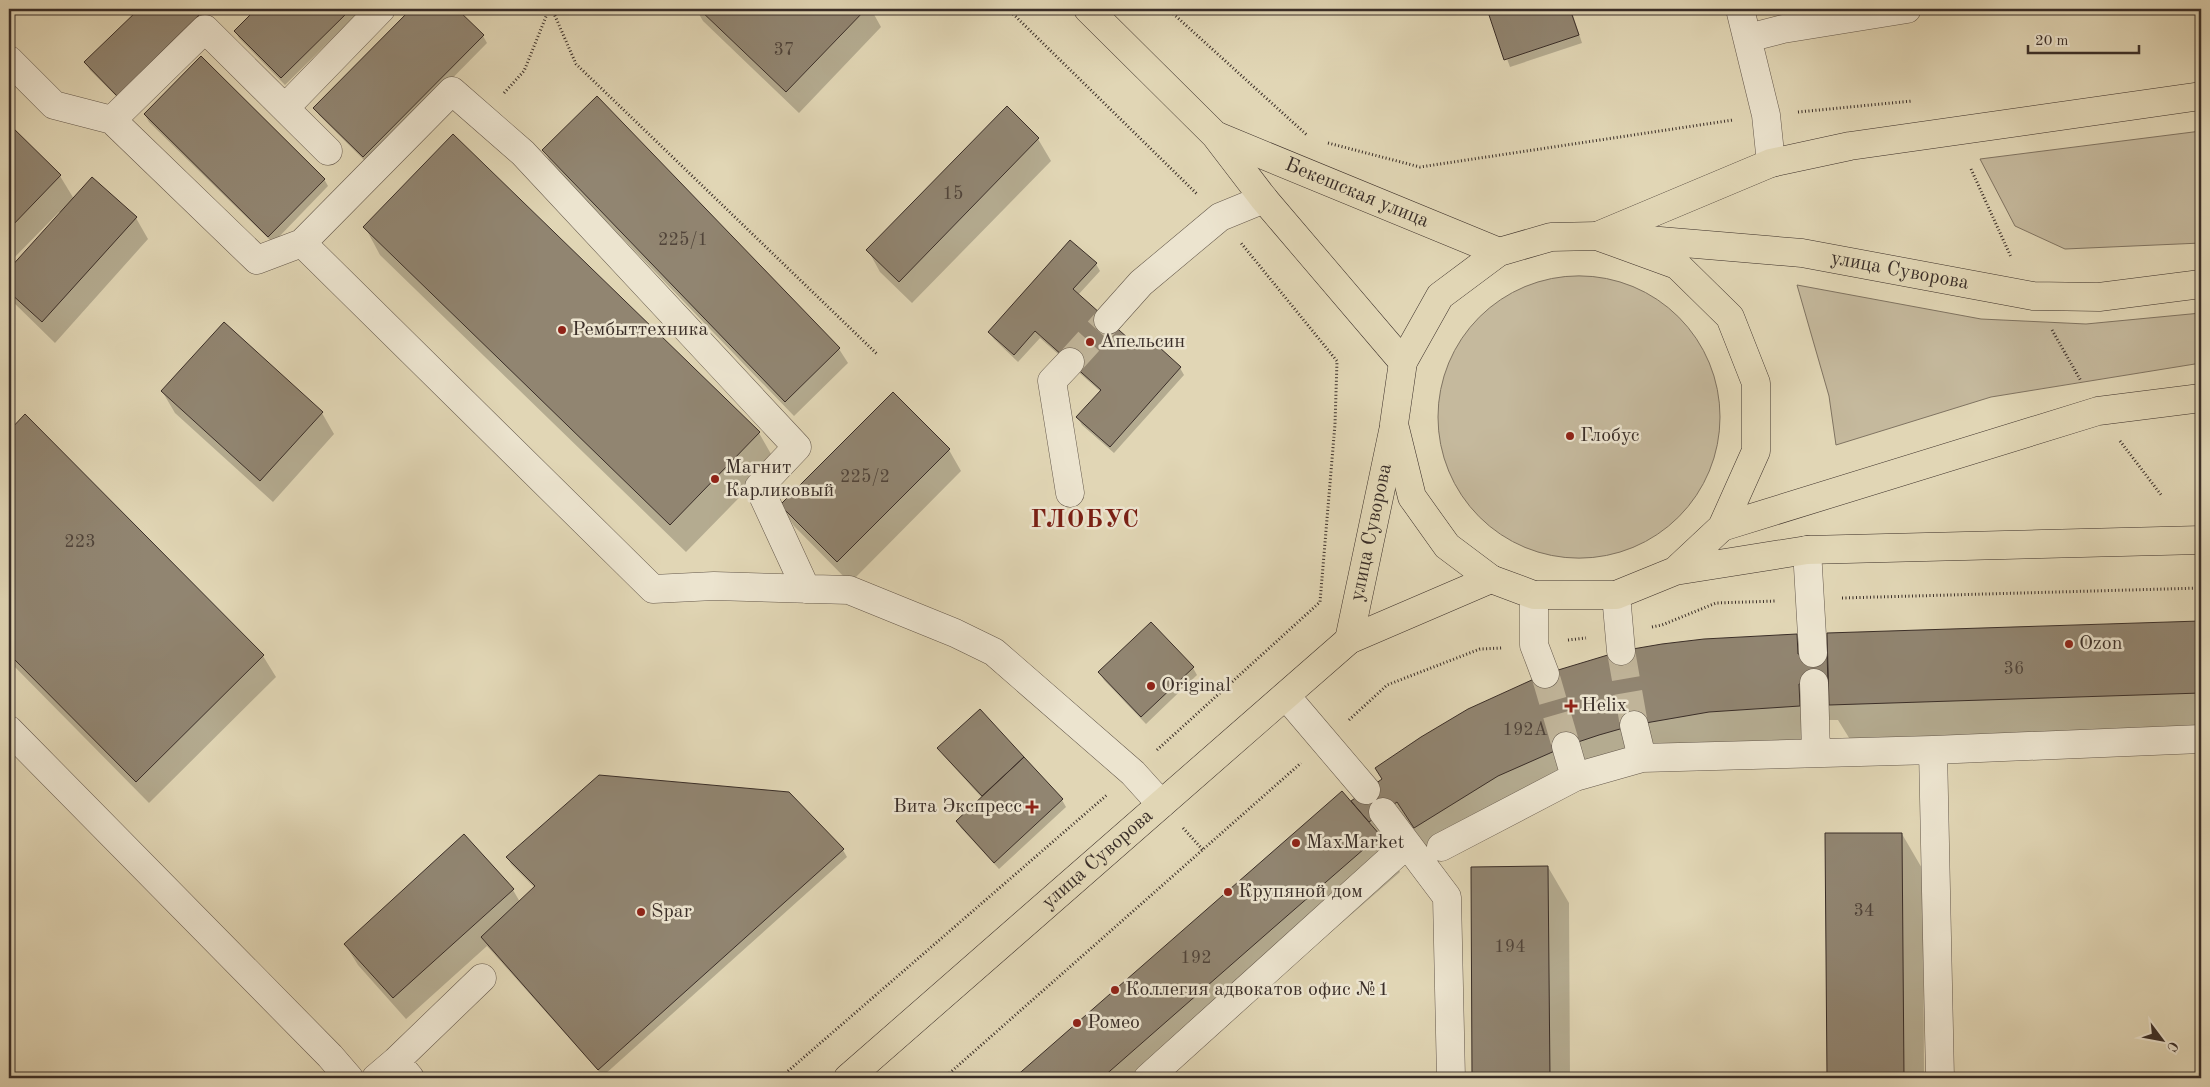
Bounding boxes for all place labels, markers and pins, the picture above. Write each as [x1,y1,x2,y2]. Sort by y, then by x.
place label: Рембыттехника [572,320,709,340]
marker: Рембыттехника [556,324,568,336]
place label: Апельсин [1100,332,1185,352]
marker: Апельсин [1084,336,1096,348]
place label: Глобус [1580,426,1640,446]
marker: Глобус [1564,430,1576,442]
place label: Магнит Карликовый [725,458,834,501]
marker: Магнит Карликовый [709,473,721,485]
place label: Ozon [2079,634,2123,654]
marker: Ozon [2063,638,2075,650]
place label: Original [1161,676,1231,696]
marker: Original [1145,680,1157,692]
place label: Helix [1581,696,1627,716]
marker: Helix [1565,700,1577,712]
place label: Вита Экспресс [893,797,1022,817]
marker: Вита Экспресс [1026,801,1038,813]
place label: MaxMarket [1306,833,1404,853]
marker: MaxMarket [1290,837,1302,849]
place label: Крупяной дом [1238,882,1363,902]
marker: Крупяной дом [1222,886,1234,898]
place label: Spar [651,902,692,922]
marker: Spar [635,906,647,918]
place label: Коллегия адвокатов офис №1 [1125,980,1389,1000]
marker: Коллегия адвокатов офис №1 [1109,984,1121,996]
place label: Ромео [1087,1013,1140,1033]
marker: Ромео [1071,1017,1083,1029]

